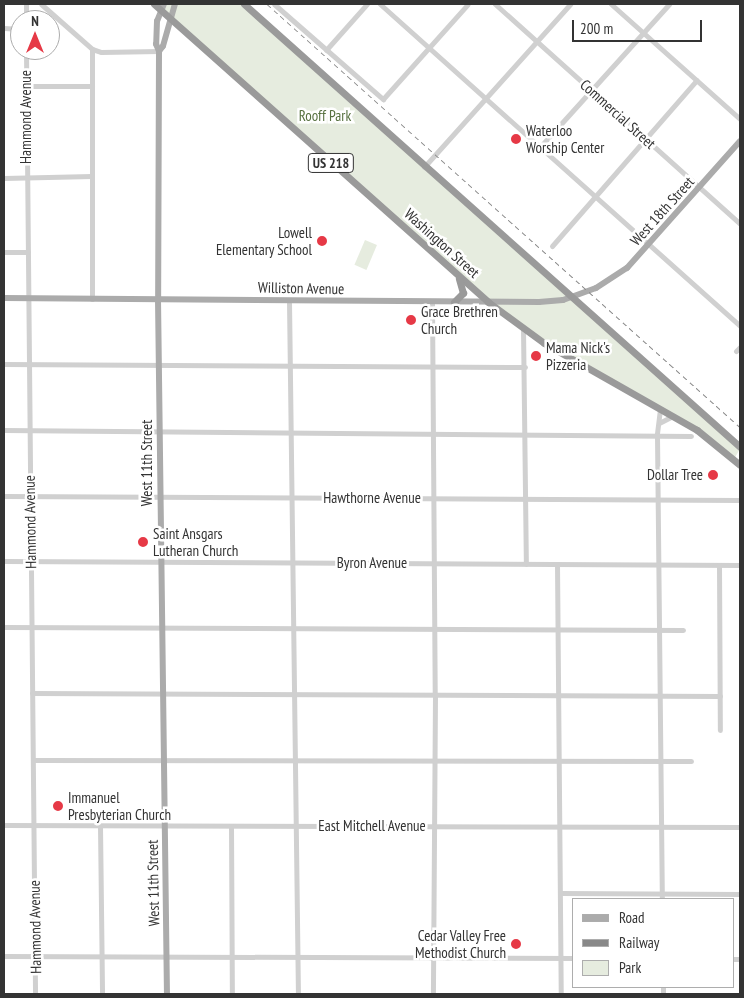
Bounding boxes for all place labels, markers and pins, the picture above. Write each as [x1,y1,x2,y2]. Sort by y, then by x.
place label: Waterloo Worship Center [526,121,604,156]
marker: Waterloo Worship Center [510,133,522,145]
place label: Lowell Elementary School [215,223,312,258]
marker: Lowell Elementary School [316,235,328,247]
place label: Grace Brethren Church [421,302,498,337]
marker: Grace Brethren Church [405,314,417,326]
place label: Mama Nick's Pizzeria [546,338,610,373]
marker: Mama Nick's Pizzeria [530,350,542,362]
place label: Dollar Tree [647,466,703,484]
marker: Dollar Tree [707,469,719,481]
place label: Saint Ansgars Lutheran Church [153,524,238,559]
marker: Saint Ansgars Lutheran Church [137,536,149,548]
place label: Immanuel Presbyterian Church [68,788,171,823]
marker: Immanuel Presbyterian Church [52,800,64,812]
place label: Cedar Valley Free Methodist Church [415,926,506,961]
marker: Cedar Valley Free Methodist Church [510,938,522,950]

